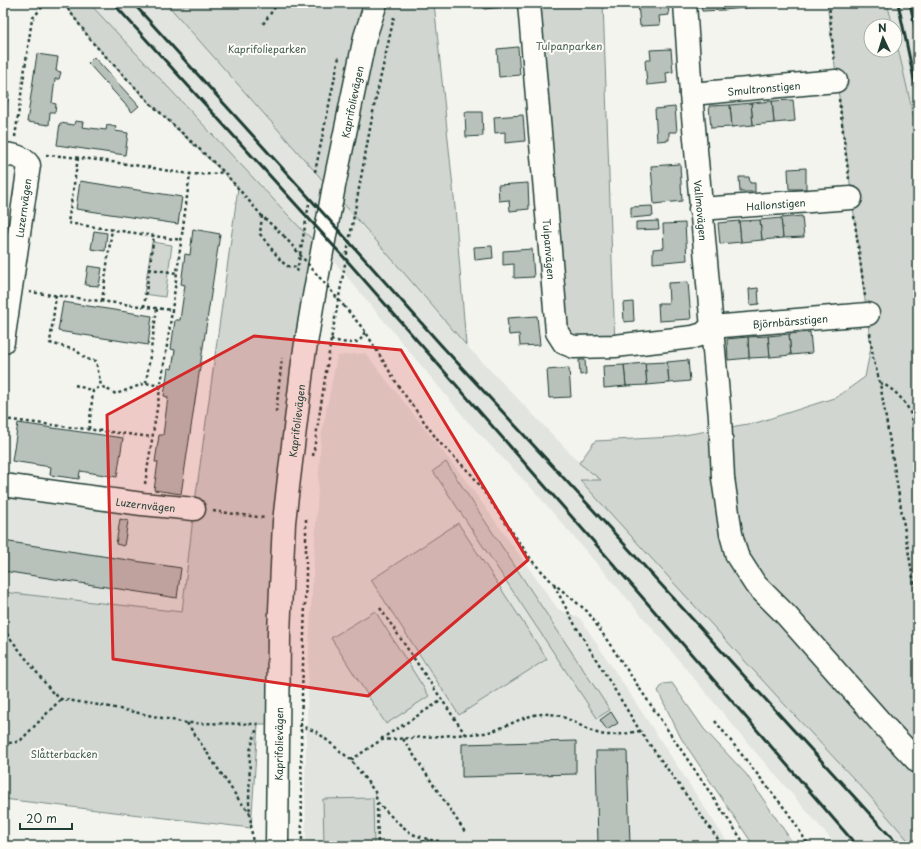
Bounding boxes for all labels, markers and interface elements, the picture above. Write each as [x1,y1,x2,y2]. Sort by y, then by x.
north arrow [863,18,903,58]
text: N [877,19,887,36]
park label: Tulpanparken [536,38,602,53]
park label: Kaprifolieparken [228,41,306,56]
street label: Kaprifolievägen [337,64,366,139]
street label: Smultronstigen [727,77,801,98]
street label: Luzernvägen [11,177,35,239]
street label: Vallmovägen [691,179,712,241]
street label: Hallonstigen [746,194,806,213]
street label: Tulpanvägen [540,218,560,280]
street label: Björnbärsstigen [752,310,828,331]
street label: Kaprifolievägen [284,383,308,458]
street label: Luzernvägen [115,493,176,515]
street label: Kaprifolievägen [270,707,286,781]
park label: Slåtterbacken [30,746,98,761]
scale bar [20,805,72,831]
text: 20 m [26,809,57,827]

